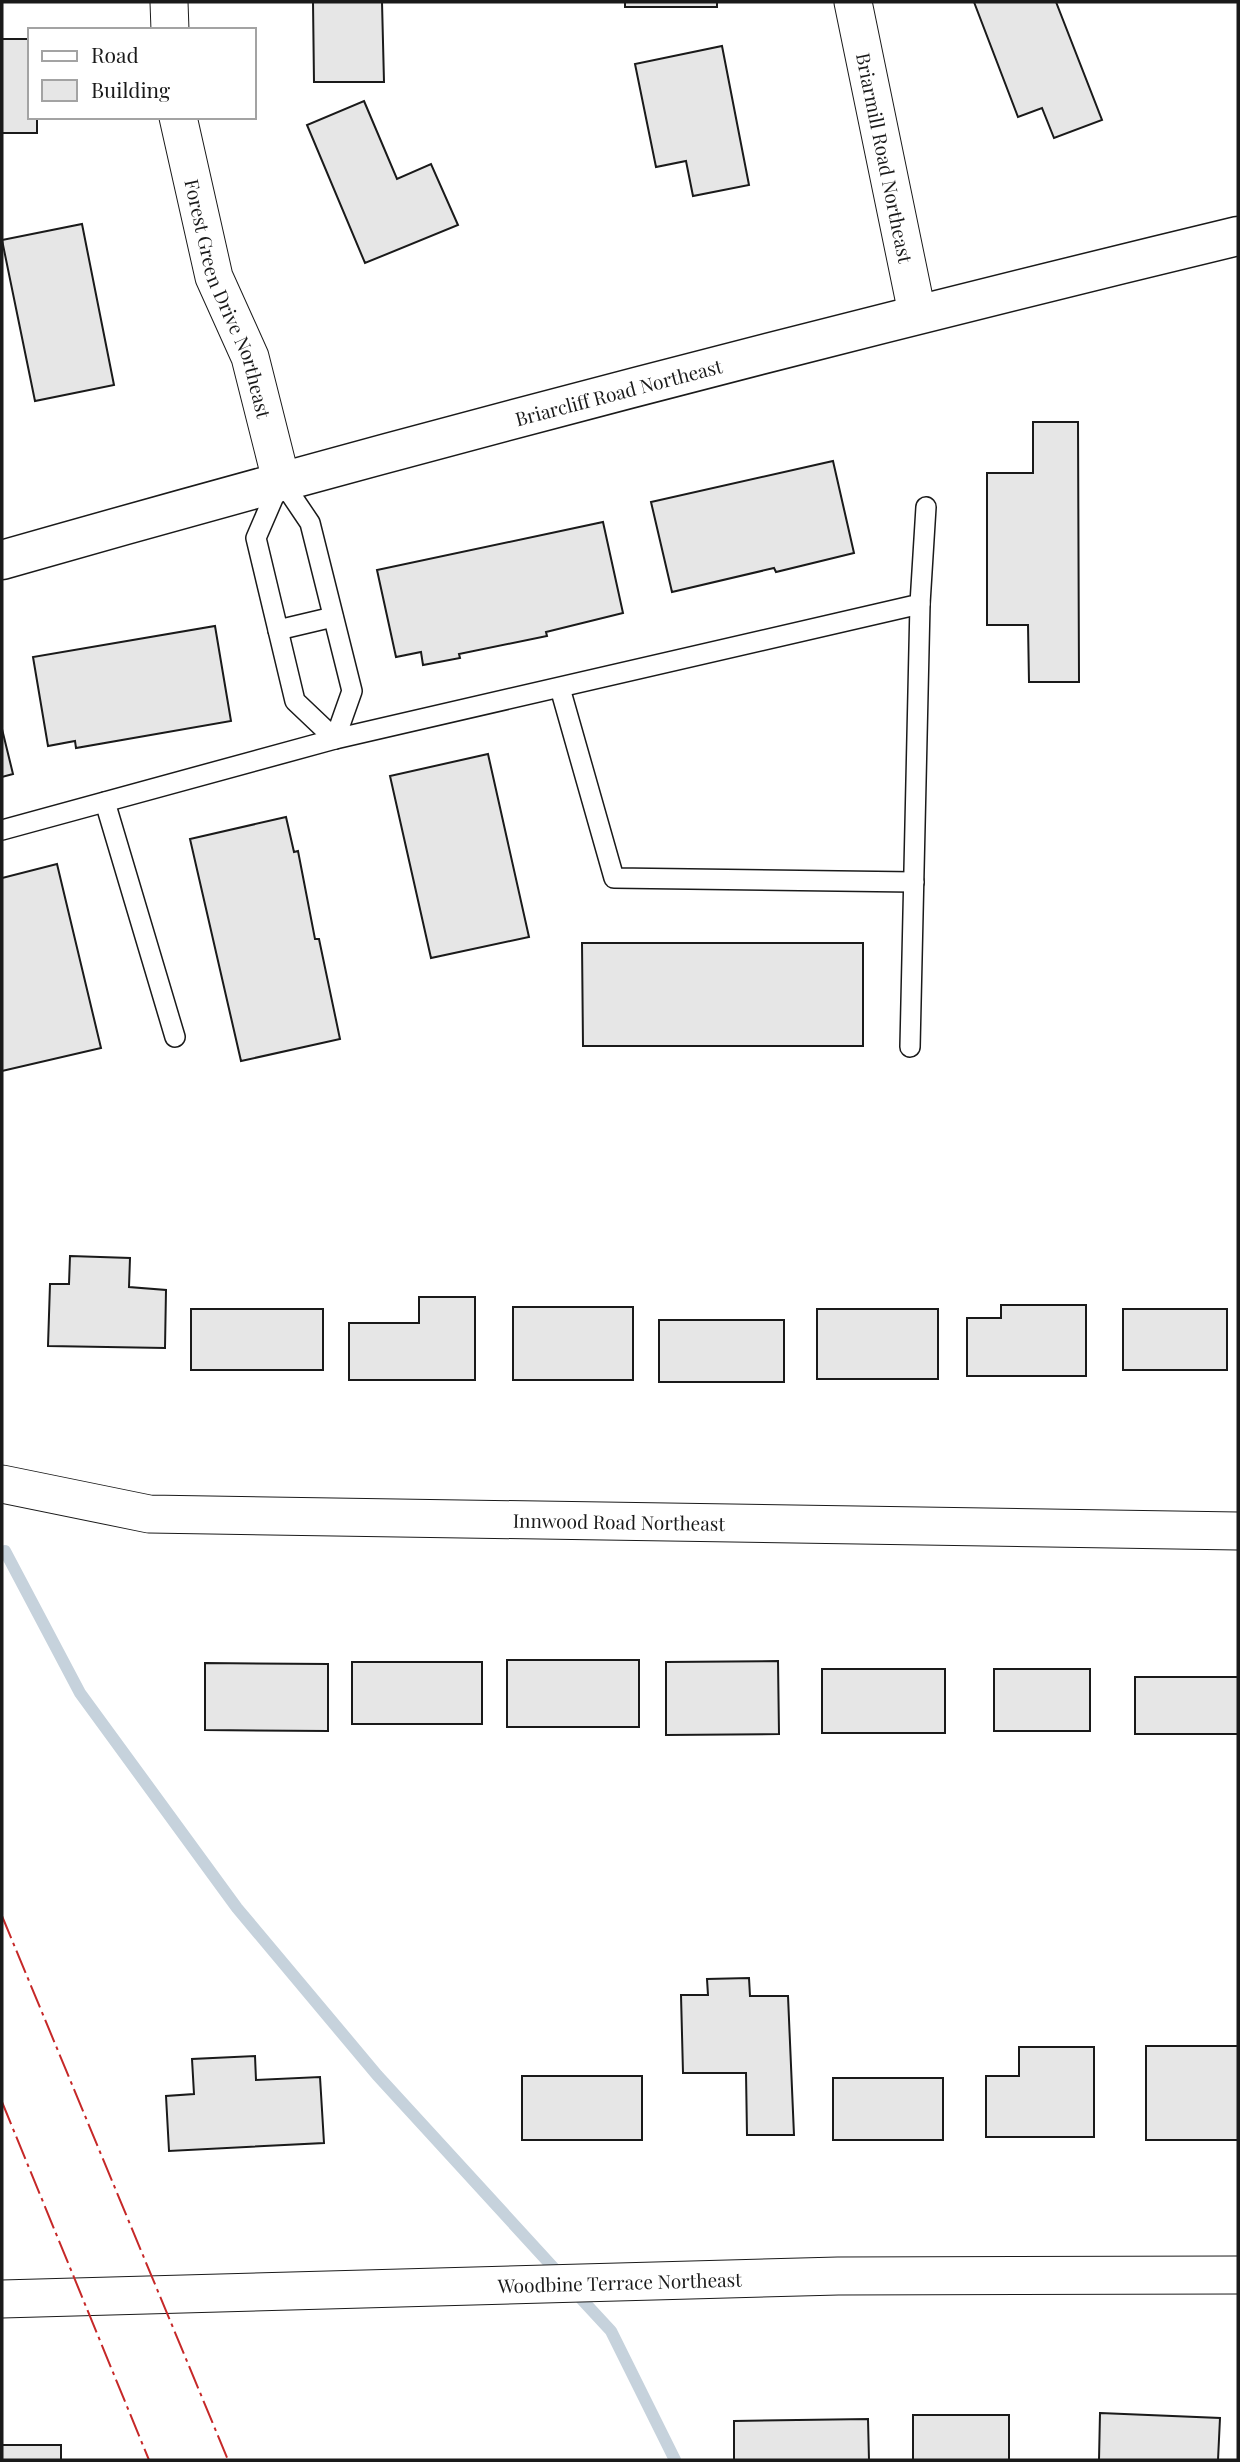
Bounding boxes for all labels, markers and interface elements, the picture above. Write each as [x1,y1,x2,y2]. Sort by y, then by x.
legend [28,28,256,119]
text: Road [91,40,139,68]
street label: Briarmill Road Northeast [851,50,919,265]
text: Building [91,75,170,103]
street label: Forest Green Drive Northeast [179,176,278,421]
street label: Briarcliff Road Northeast [512,352,725,431]
street label: Innwood Road Northeast [513,1507,726,1536]
street label: Woodbine Terrace Northeast [496,2266,742,2298]

